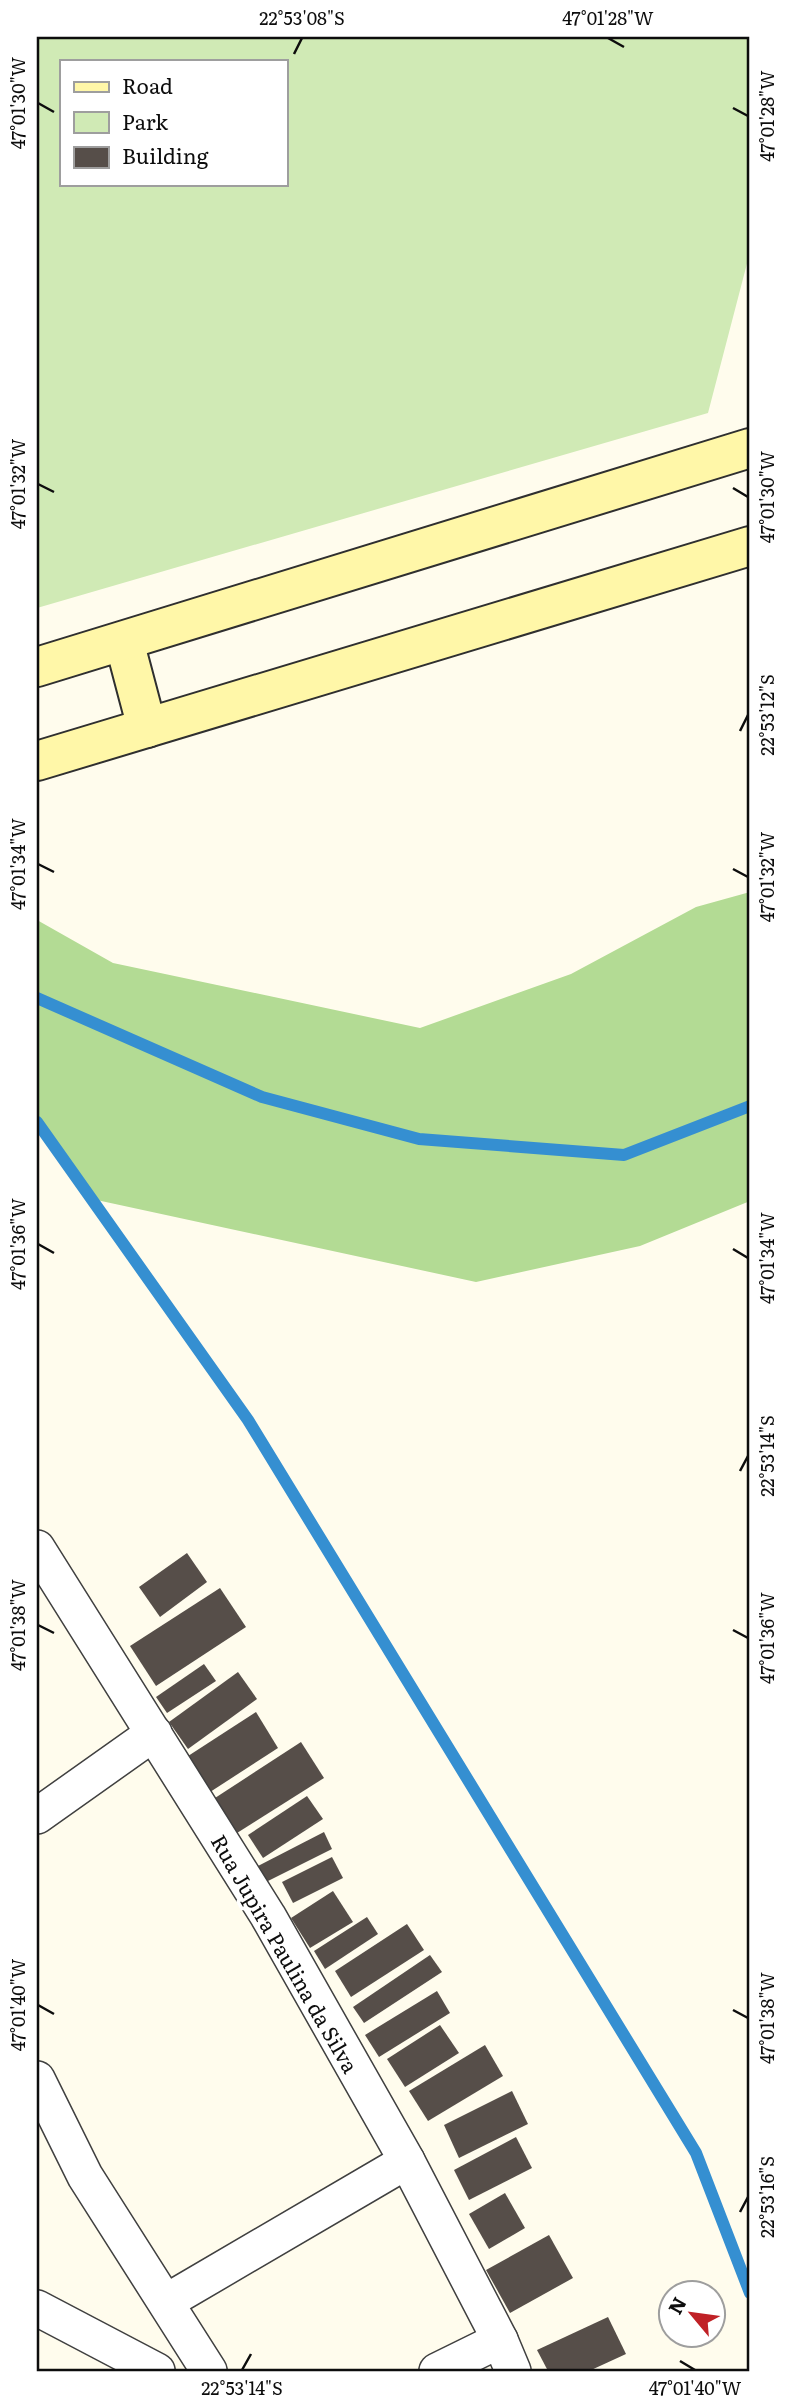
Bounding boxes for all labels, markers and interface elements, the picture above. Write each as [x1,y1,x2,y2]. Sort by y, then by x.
text: 22°53'08"S [259,4,345,31]
text: 47°01'28"W [562,4,654,31]
text: 47°01'30"W [4,56,31,149]
legend [60,60,287,186]
text: Road [122,69,173,100]
text: 47°01'28"W [753,70,780,162]
text: Park [122,105,168,136]
text: Building [122,139,209,170]
text: 47°01'32"W [4,438,31,529]
text: 47°01'30"W [753,450,780,543]
text: 22°53'12"S [753,674,780,756]
text: 47°01'34"W [4,818,31,910]
text: 47°01'32"W [753,831,780,922]
text: 47°01'36"W [4,1198,31,1290]
text: 47°01'34"W [753,1212,780,1304]
text: 22°53'14"S [753,1415,780,1497]
text: 47°01'38"W [4,1579,31,1671]
text: 47°01'36"W [753,1592,780,1684]
street label: Rua Jupira Paulina da Silva [205,1828,367,2079]
text: 47°01'40"W [4,1958,31,2051]
text: 47°01'38"W [753,1972,780,2064]
text: 22°53'16"S [753,2156,780,2238]
north arrow [658,2278,728,2348]
text: N [660,2291,692,2319]
text: 22°53'14"S [201,2374,283,2401]
text: 47°01'40"W [649,2374,742,2401]

